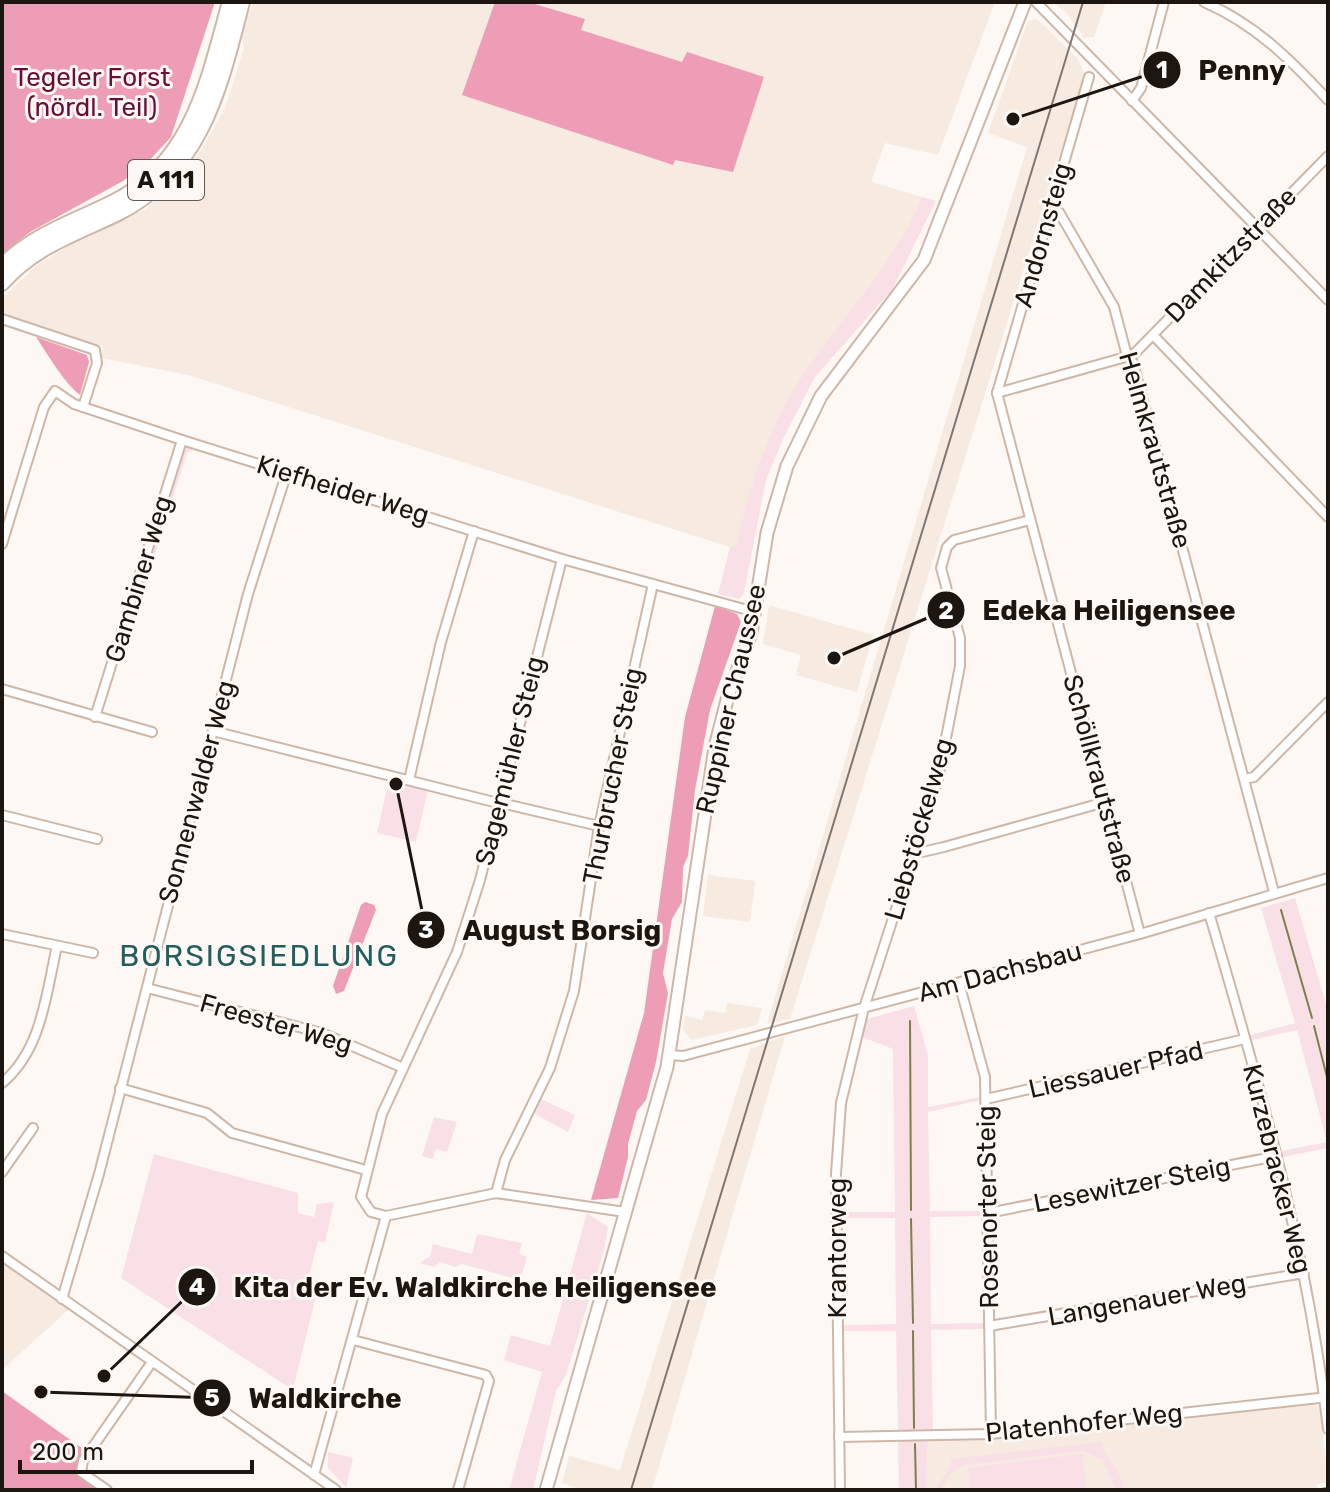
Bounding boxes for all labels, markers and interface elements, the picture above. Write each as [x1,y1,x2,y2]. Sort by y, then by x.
callout: Penny [1142,44,1302,96]
text: Penny [1198,54,1286,87]
text: 1 [1156,56,1168,84]
park label: Tegeler Forst (nördl. Teil) [14,62,170,123]
street label: Andornsteig [1008,159,1078,311]
road number: A 111 [128,160,204,200]
street label: Damkitzstraße [1159,181,1303,329]
street label: Helmkrautstraße [1112,348,1198,552]
street label: Kiefheider Weg [253,449,433,531]
street label: Gambiner Weg [99,492,179,666]
street label: Ruppiner Chaussee [689,581,773,817]
callout: Edeka Heiligensee [926,584,1251,636]
text: Edeka Heiligensee [982,594,1236,627]
text: 2 [938,597,954,625]
street label: Sagemühler Steig [469,653,551,869]
street label: Thurbrucher Steig [577,665,649,887]
street label: Schöllkrautstraße [1056,671,1142,887]
street label: Sonnenwalder Weg [152,677,242,907]
street label: Liebstöckelweg [878,734,960,924]
callout: August Borsig [406,904,677,956]
text: August Borsig [463,914,661,947]
text: 3 [418,916,434,944]
street label: Am Dachsbau [915,935,1085,1009]
district label: BORSIGSIEDLUNG [119,938,399,974]
street label: Freester Weg [196,987,356,1061]
street label: Liessauer Pfad [1026,1035,1206,1105]
street label: Kurzebracker Weg [1236,1061,1318,1277]
street label: Rosenorter Steig [971,1105,1005,1309]
street label: Lesewitzer Steig [1031,1151,1233,1219]
street label: Krantorweg [822,1178,853,1318]
callout: Kita der Ev. Waldkirche Heiligensee [177,1261,733,1313]
street label: Langenauer Weg [1045,1267,1249,1333]
text: Kita der Ev. Waldkirche Heiligensee [233,1271,717,1304]
text: 4 [189,1273,205,1301]
callout: Waldkirche [192,1372,417,1424]
text: Waldkirche [248,1382,402,1415]
text: 5 [204,1384,220,1412]
street label: Platenhofer Weg [984,1397,1184,1449]
scale bar [20,1424,252,1474]
text: 200 m [32,1438,104,1466]

